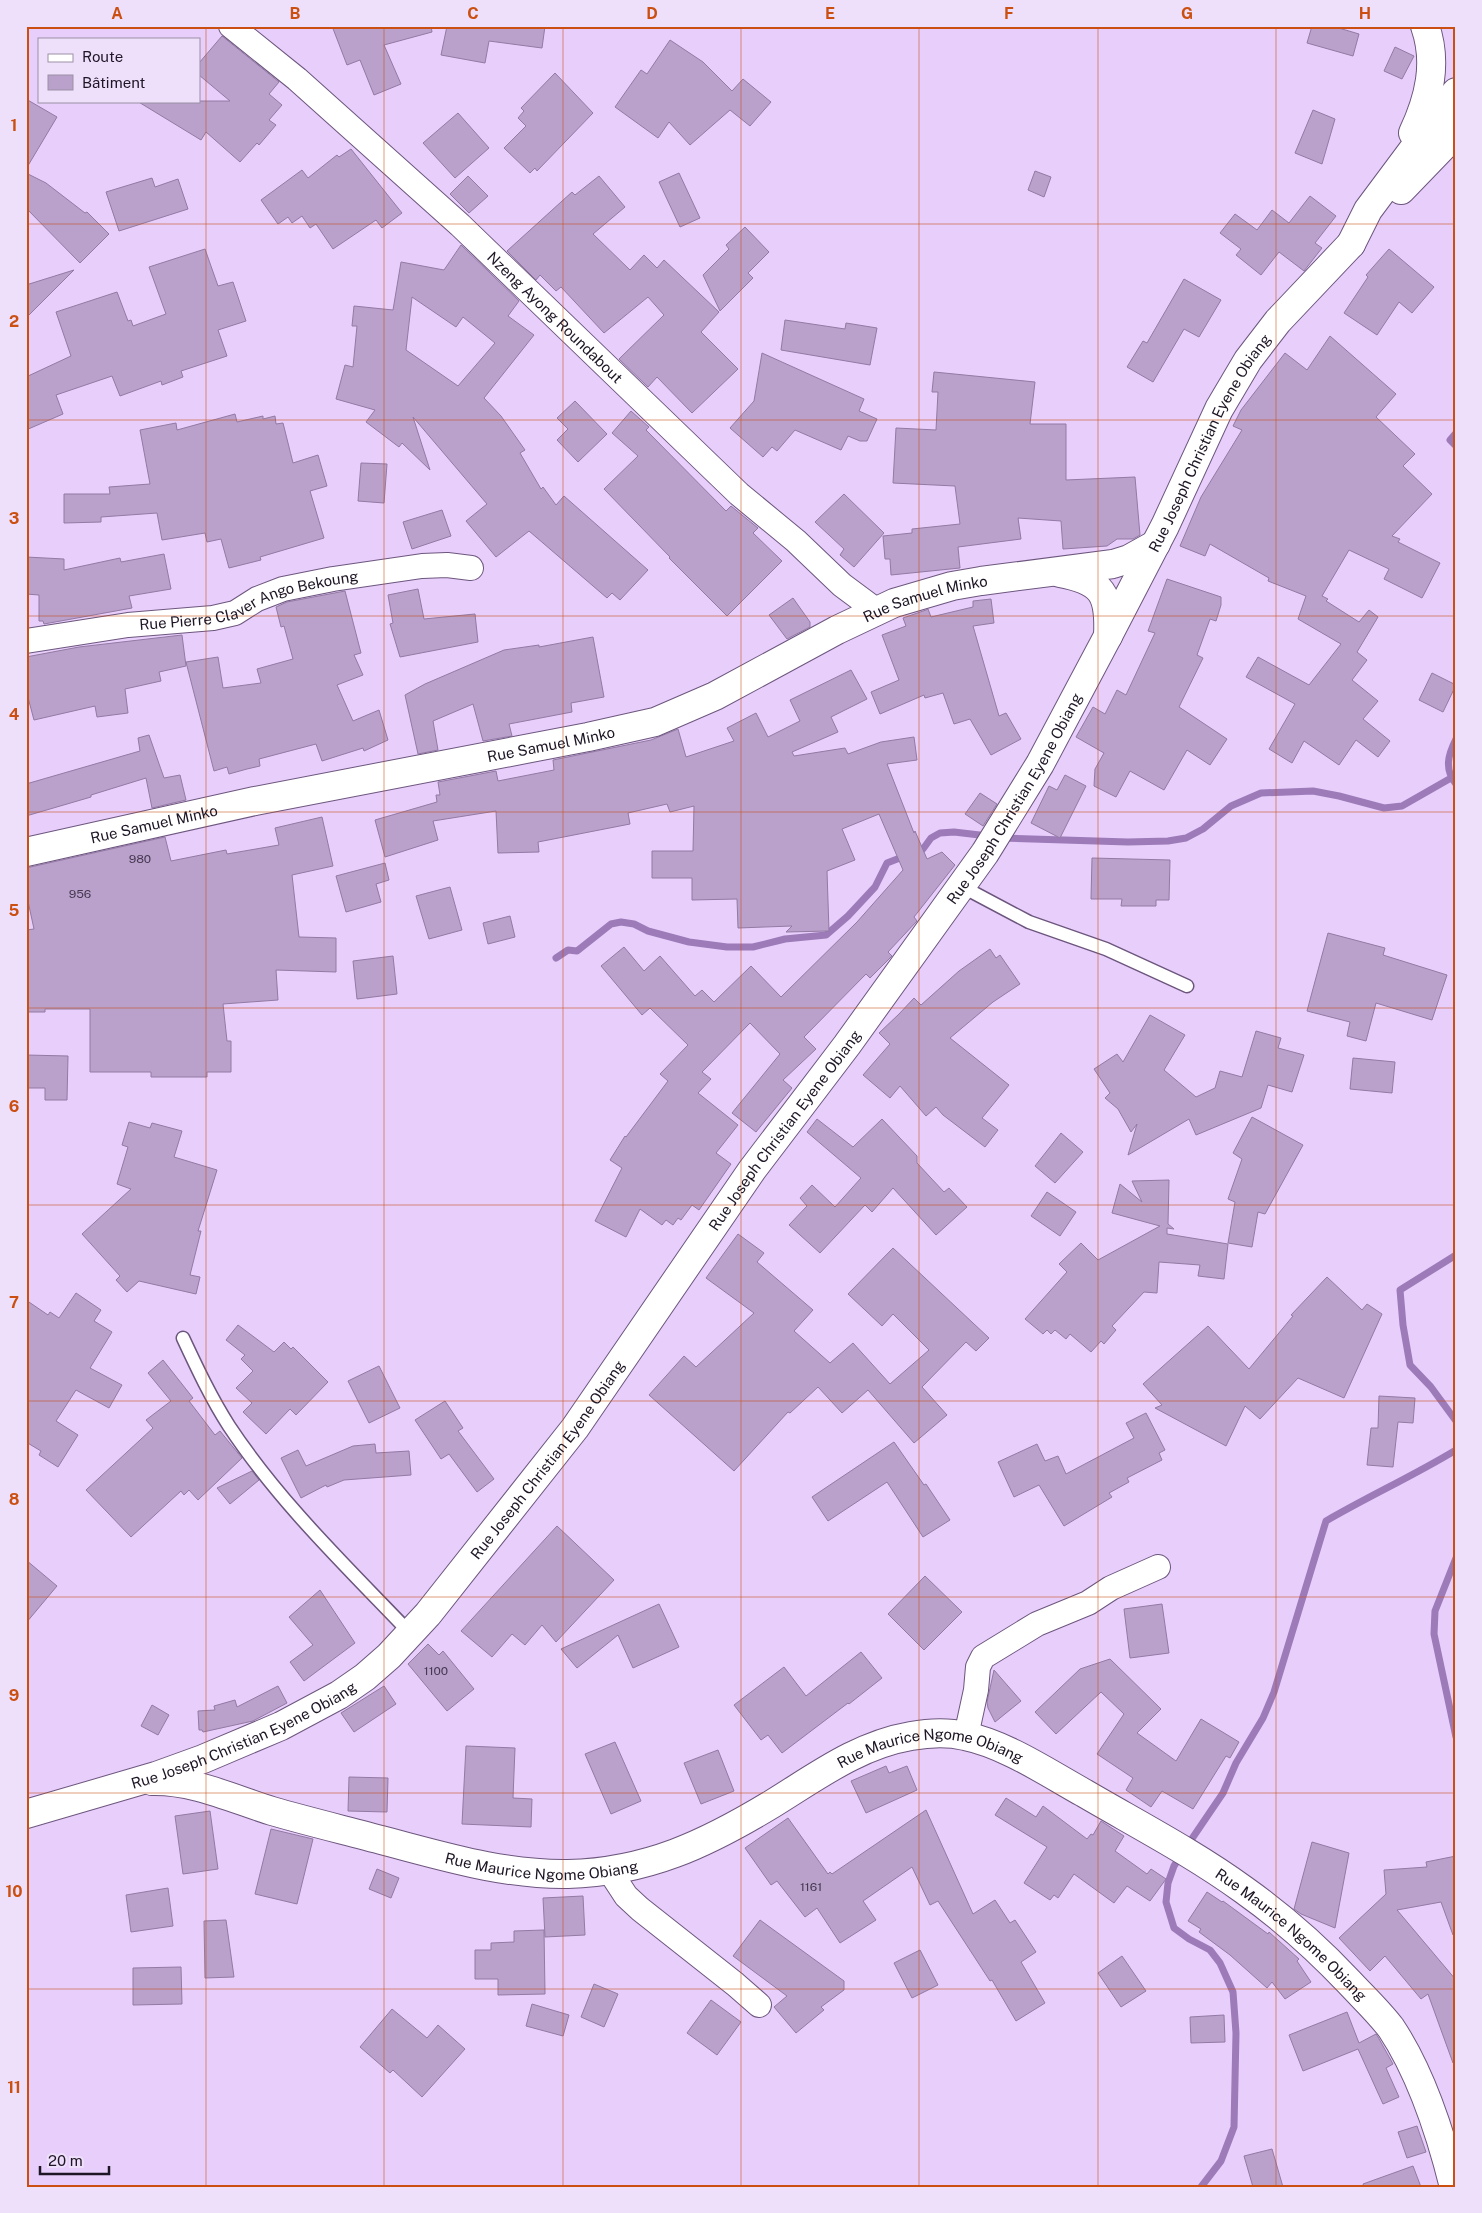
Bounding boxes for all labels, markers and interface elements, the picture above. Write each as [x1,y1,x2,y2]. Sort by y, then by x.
text: A [111,4,123,23]
text: B [290,4,301,23]
text: C [467,4,479,23]
text: D [646,4,658,23]
text: E [825,4,835,23]
text: F [1004,4,1014,23]
text: G [1181,4,1193,23]
text: H [1359,4,1371,23]
legend [38,38,200,102]
text: Route [82,48,123,65]
text: Bâtiment [82,74,145,91]
text: 1 [11,116,17,135]
street label: Nzeng Ayong Roundabout [484,248,627,386]
text: 2 [9,312,19,331]
street label: Rue Joseph Christian Eyene Obiang [1145,330,1274,555]
text: 3 [9,509,19,528]
street label: Rue Pierre Claver Ango Bekoung [139,567,359,633]
street label: Rue Samuel Minko [860,572,989,625]
street label: Rue Joseph Christian Eyene Obiang [943,690,1085,907]
text: 4 [9,705,20,724]
street label: Rue Samuel Minko [486,723,616,765]
street label: Rue Samuel Minko [89,801,219,846]
house number: 980 [129,852,151,866]
house number: 956 [69,887,91,901]
text: 5 [9,901,20,920]
street label: Rue Joseph Christian Eyene Obiang [705,1027,864,1233]
text: 6 [9,1097,19,1116]
text: 7 [9,1293,19,1312]
street label: Rue Joseph Christian Eyene Obiang [467,1357,628,1562]
text: 8 [9,1490,20,1509]
house number: 1100 [424,1664,448,1678]
street label: Rue Joseph Christian Eyene Obiang [129,1678,359,1791]
text: 9 [9,1686,19,1705]
text: Rue Maurice Ngome Obiang [834,1725,1026,1771]
street label: Rue Maurice Ngome Obiang [832,1754,1028,1776]
street label: Rue Maurice Ngome Obiang [443,1849,640,1883]
street label: Rue Maurice Ngome Obiang [1213,1864,1371,2004]
house number: 1161 [800,1880,822,1894]
text: 10 [5,1882,23,1901]
text: 11 [7,2078,21,2097]
scale bar [40,2143,109,2175]
text: 20 m [48,2152,83,2169]

